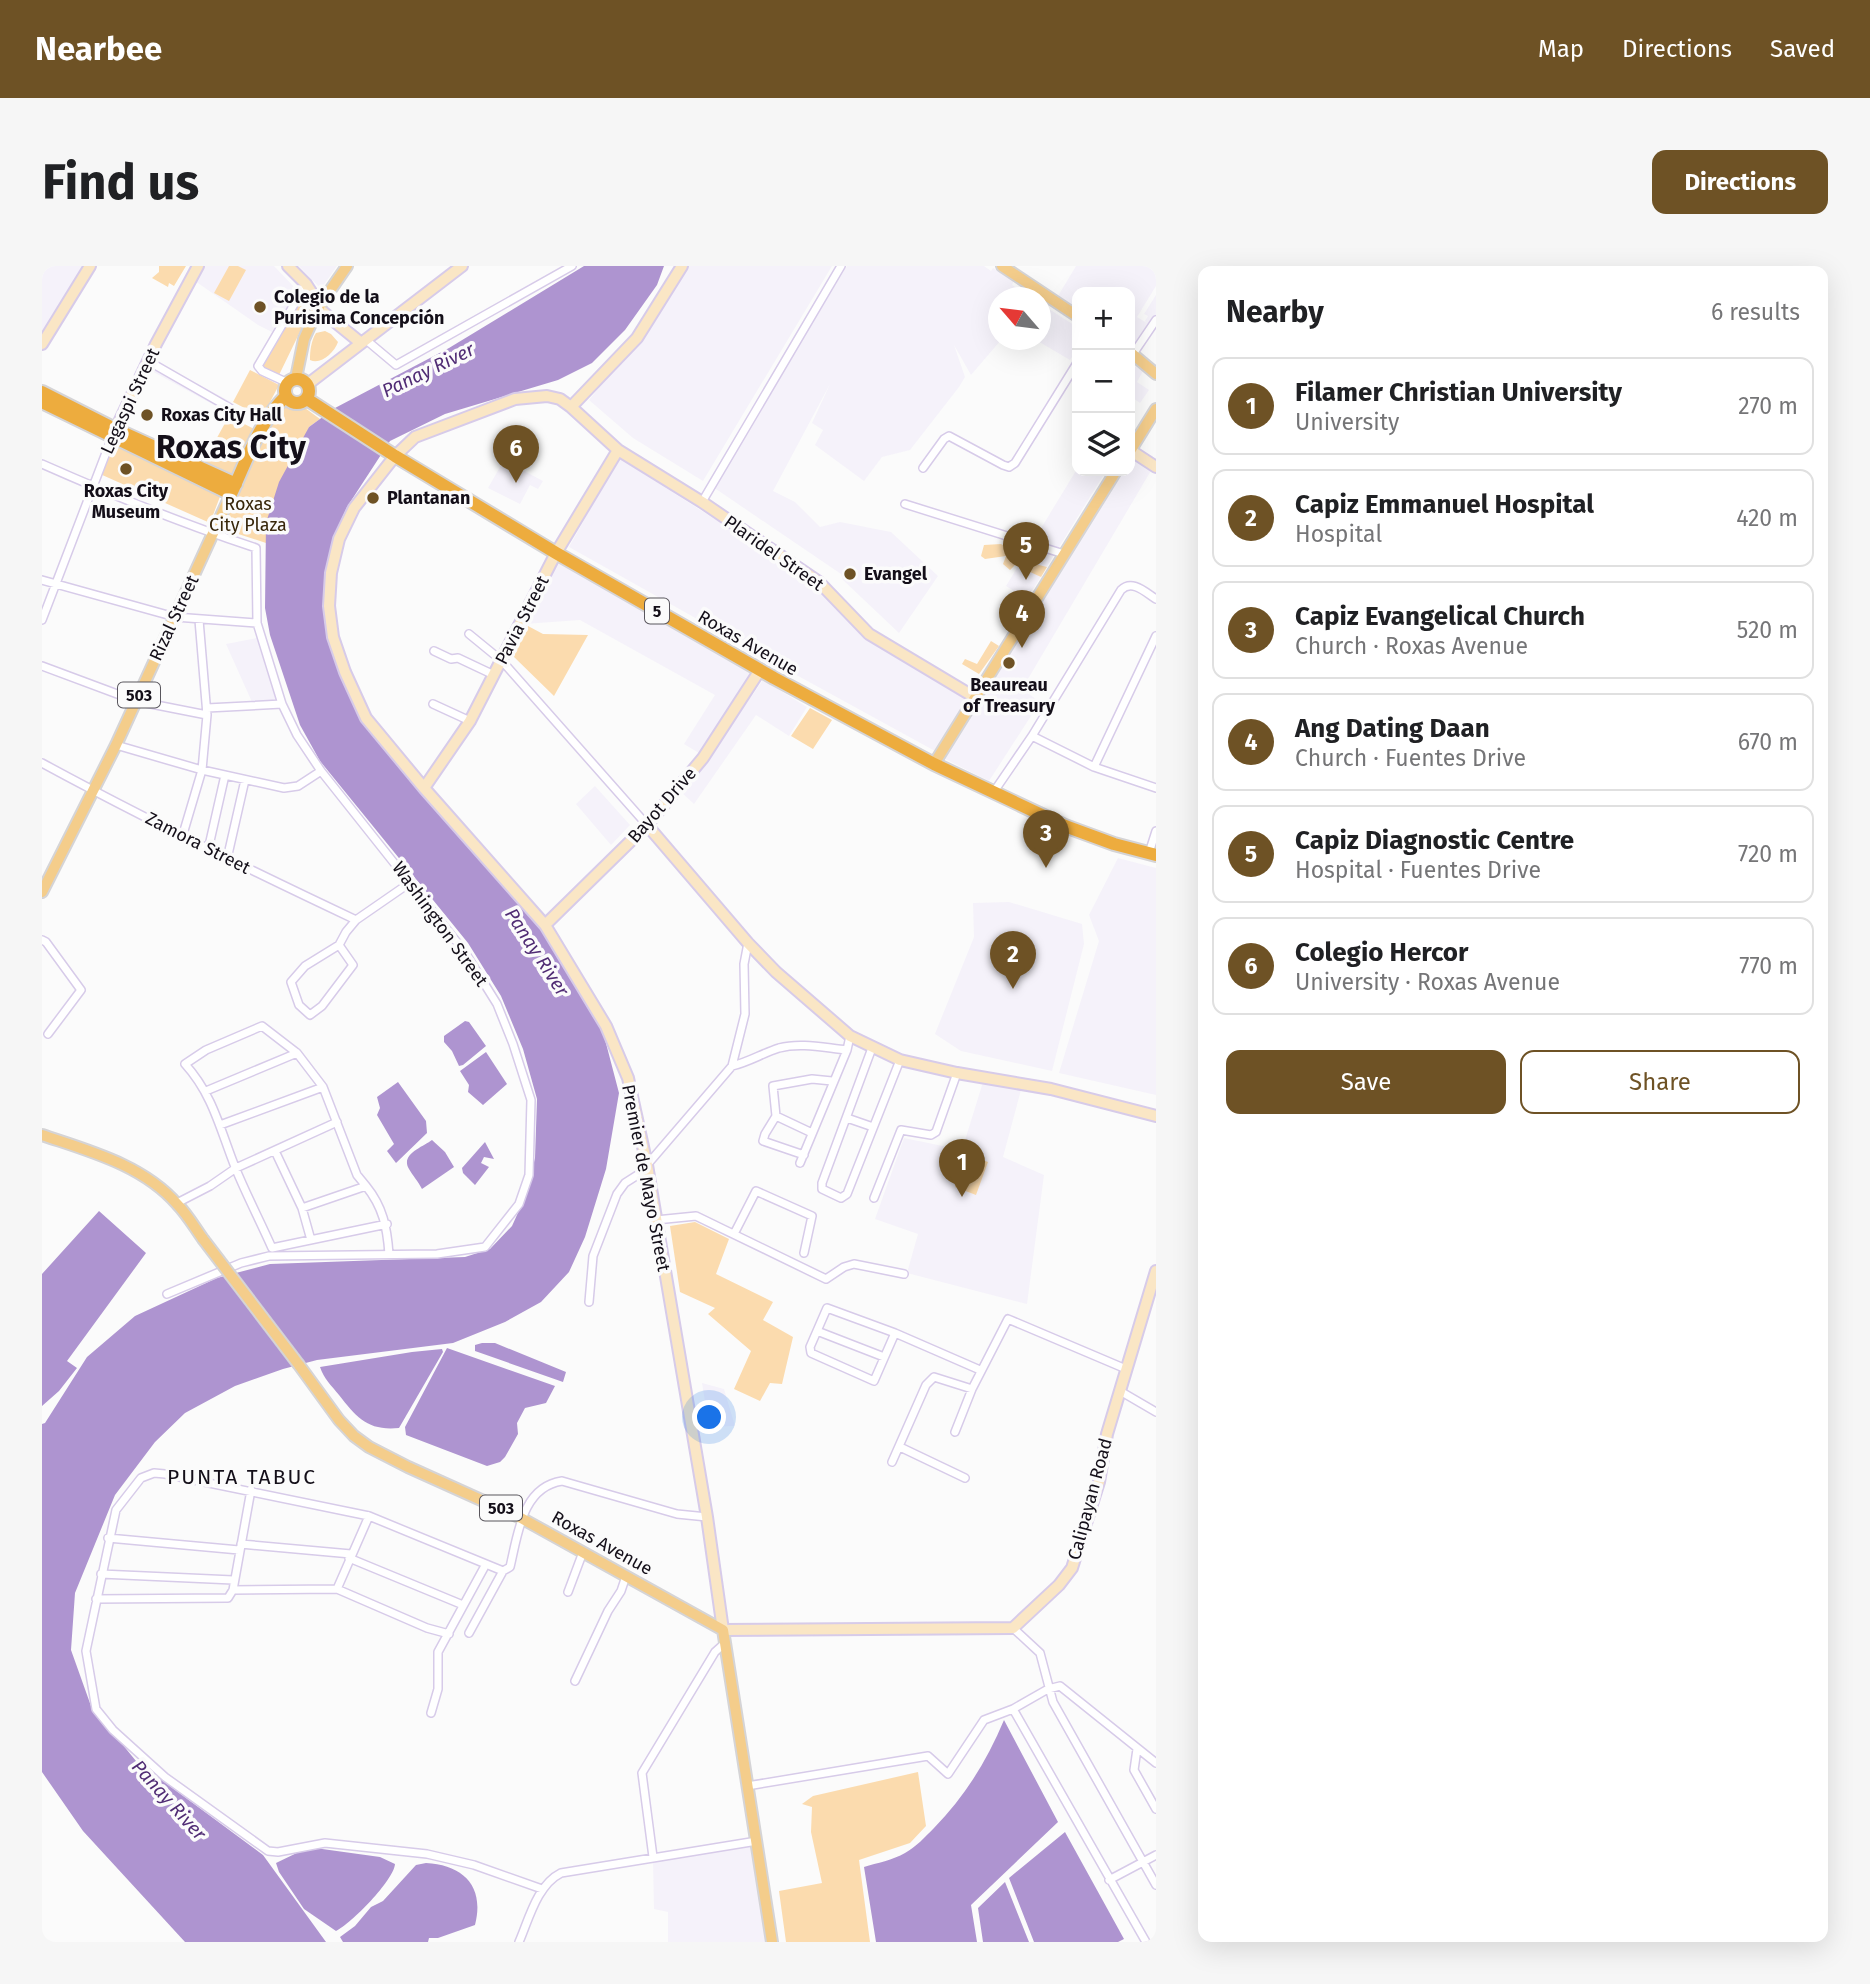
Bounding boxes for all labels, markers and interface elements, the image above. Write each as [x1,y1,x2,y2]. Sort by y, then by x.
text: Nearbee [35,29,162,69]
text: Map [1538,35,1584,63]
text: Directions [1622,35,1732,63]
text: Saved [1770,35,1835,63]
button: Directions [1652,150,1828,214]
text: Find us [42,153,199,212]
place label: Colegio de la Purisima Concepción [274,286,444,329]
north arrow [988,287,1051,350]
map controls [1072,287,1135,476]
button: + [1072,287,1135,350]
text: Nearby [1226,294,1324,330]
text: 6 results [1711,298,1800,326]
marker: Colegio de la Purisima Concepción [252,299,268,315]
water label: Panay River [378,337,479,402]
street label: Legaspi Street [96,344,164,458]
button: − [1072,350,1135,413]
text: Filamer Christian University [1295,377,1622,408]
text: 1 [1246,392,1256,420]
text: 270 m [1738,392,1798,420]
place label: Roxas City Hall [161,404,283,426]
marker: Roxas City Hall [139,407,155,423]
text: University [1295,408,1399,436]
button: layers [1072,413,1135,476]
pin: 6 [493,425,539,483]
district label: Roxas City [156,428,306,466]
marker: Roxas City Museum [118,461,134,477]
place label: Roxas City Museum [84,480,169,523]
place label: Plantanan [387,487,470,509]
text: Capiz Emmanuel Hospital [1295,489,1594,520]
marker: Plantanan [365,490,381,506]
park label: Roxas City Plaza [209,493,287,536]
text: 2 [1245,504,1257,532]
text: 420 m [1736,504,1798,532]
street label: Plaridel Street [720,511,829,596]
text: Hospital [1295,520,1382,548]
pin: 5 [1003,522,1049,580]
place label: Evangel [864,563,928,585]
marker: Evangel [842,566,858,582]
street label: Rizal Street [145,571,204,664]
street label: Pavia Street [490,572,554,668]
pin: 4 [999,590,1045,648]
road number: 5 [645,598,669,624]
text: Capiz Evangelical Church [1295,601,1585,632]
street label: Roxas Avenue [694,605,802,681]
text: 3 [1245,616,1257,644]
text: 520 m [1737,616,1798,644]
text: Church · Roxas Avenue [1295,632,1528,660]
marker: Beaureau of Treasury [1001,655,1017,671]
place label: Beaureau of Treasury [963,674,1056,717]
road number: 503 [118,682,160,708]
text: Ang Dating Daan [1295,713,1490,744]
text: 4 [1245,728,1258,756]
text: 670 m [1738,728,1798,756]
text: Church · Fuentes Drive [1295,744,1526,772]
street label: Bayot Drive [623,763,701,847]
street label: Zamora Street [142,807,254,879]
pin: 3 [1023,810,1069,868]
text: Capiz Diagnostic Centre [1295,825,1574,856]
text: 5 [1245,840,1257,868]
text: 720 m [1738,840,1798,868]
text: Hospital · Fuentes Drive [1295,856,1541,884]
street label: Washington Street [387,857,493,991]
water label: Panay River [500,904,574,1001]
pin: 2 [990,931,1036,989]
text: Colegio Hercor [1295,937,1468,968]
text: 6 [1245,952,1257,980]
text: 770 m [1739,952,1798,980]
text: University · Roxas Avenue [1295,968,1560,996]
button: Save [1226,1050,1506,1114]
button: Share [1520,1050,1800,1114]
street label: Premier de Mayo Street [617,1083,675,1274]
pin: 1 [939,1139,985,1197]
your location [692,1400,726,1434]
street label: Calipayan Road [1063,1436,1117,1562]
district label: PUNTA TABUC [167,1464,317,1490]
road number: 503 [480,1496,522,1520]
street label: Roxas Avenue [548,1506,656,1580]
water label: Panay River [127,1755,211,1845]

